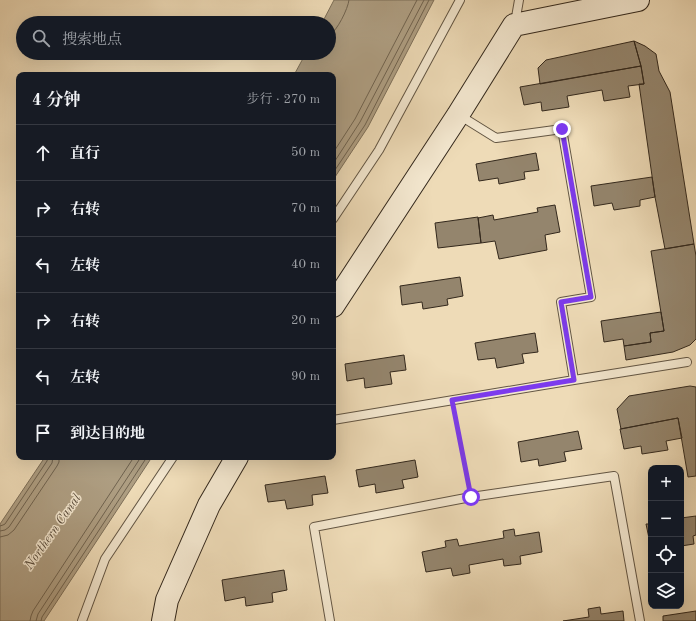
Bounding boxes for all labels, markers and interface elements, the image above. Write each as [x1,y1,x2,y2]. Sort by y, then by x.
search box [16,16,336,60]
icon: search [30,27,52,49]
text: 搜索地点 [62,33,122,48]
text: 4 分钟 [32,92,81,109]
text: 步行 · 270 m [246,93,320,106]
route end [553,120,571,138]
icon: ahead [32,142,54,164]
text: 50 m [291,146,320,159]
text: 直行 [70,147,100,162]
icon: right [32,198,54,220]
text: 70 m [291,202,320,215]
text: 右转 [70,203,100,218]
icon: left [32,254,54,276]
text: 40 m [291,258,320,271]
text: 左转 [70,259,100,274]
icon: right [32,310,54,332]
text: 20 m [291,314,320,327]
text: 右转 [70,315,100,330]
icon: left [32,366,54,388]
text: 90 m [291,370,320,383]
text: 左转 [70,371,100,386]
icon: arrive [32,422,54,444]
text: 到达目的地 [70,427,145,442]
map controls [648,465,684,609]
button: + [648,465,684,501]
route start [462,488,480,506]
water label: Northern Canal [22,492,84,573]
button: − [648,501,684,537]
button: locate [648,537,684,573]
button: layers [648,573,684,609]

